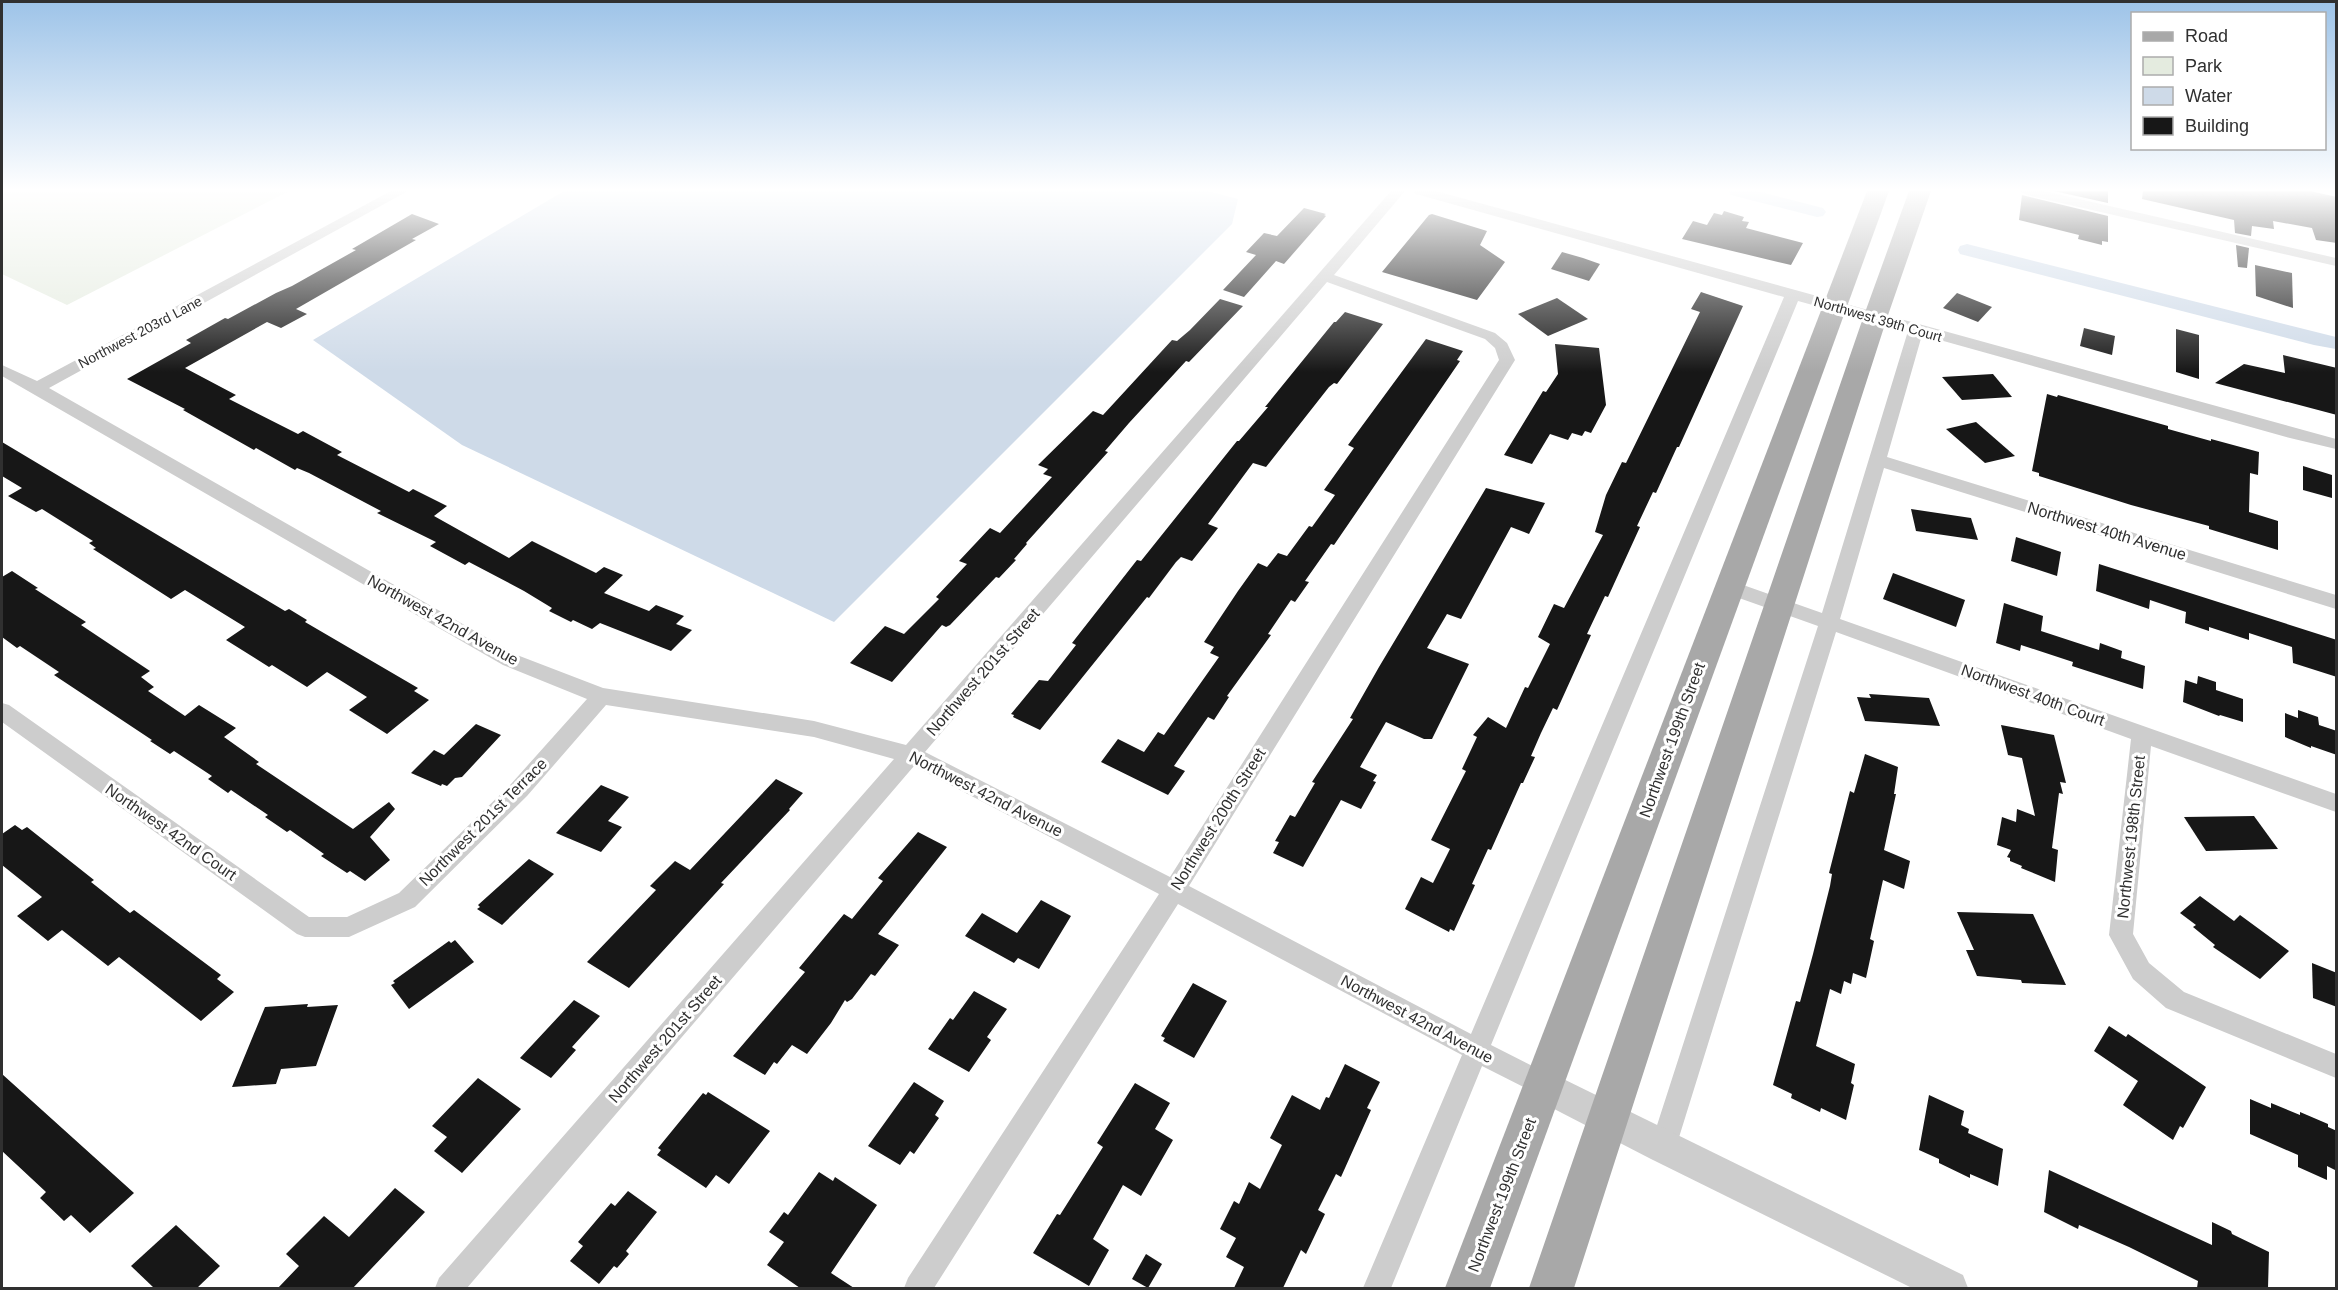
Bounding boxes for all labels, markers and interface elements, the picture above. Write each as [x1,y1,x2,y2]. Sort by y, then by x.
legend [2131,12,2326,150]
text: Road [2185,26,2228,46]
text: Park [2185,56,2223,76]
text: Water [2185,86,2232,106]
text: Building [2185,116,2249,136]
street label: Northwest 203rd Lane [75,293,205,371]
street label: Northwest 39th Court [1812,293,1944,345]
street label: Northwest 40th Avenue [2026,499,2189,563]
street label: Northwest 42nd Avenue [365,571,521,669]
street label: Northwest 201st Street [923,605,1043,739]
street label: Northwest 199th Street [1636,660,1708,820]
street label: Northwest 40th Court [1959,661,2107,729]
street label: Northwest 200th Street [1167,745,1269,893]
street label: Northwest 42nd Avenue [907,748,1066,840]
street label: Northwest 198th Street [2114,754,2148,919]
street label: Northwest 201st Terrace [416,755,550,889]
street label: Northwest 42nd Court [102,780,240,884]
street label: Northwest 201st Street [605,972,725,1106]
street label: Northwest 42nd Avenue [1338,972,1496,1066]
street label: Northwest 199th Street [1465,1115,1539,1274]

